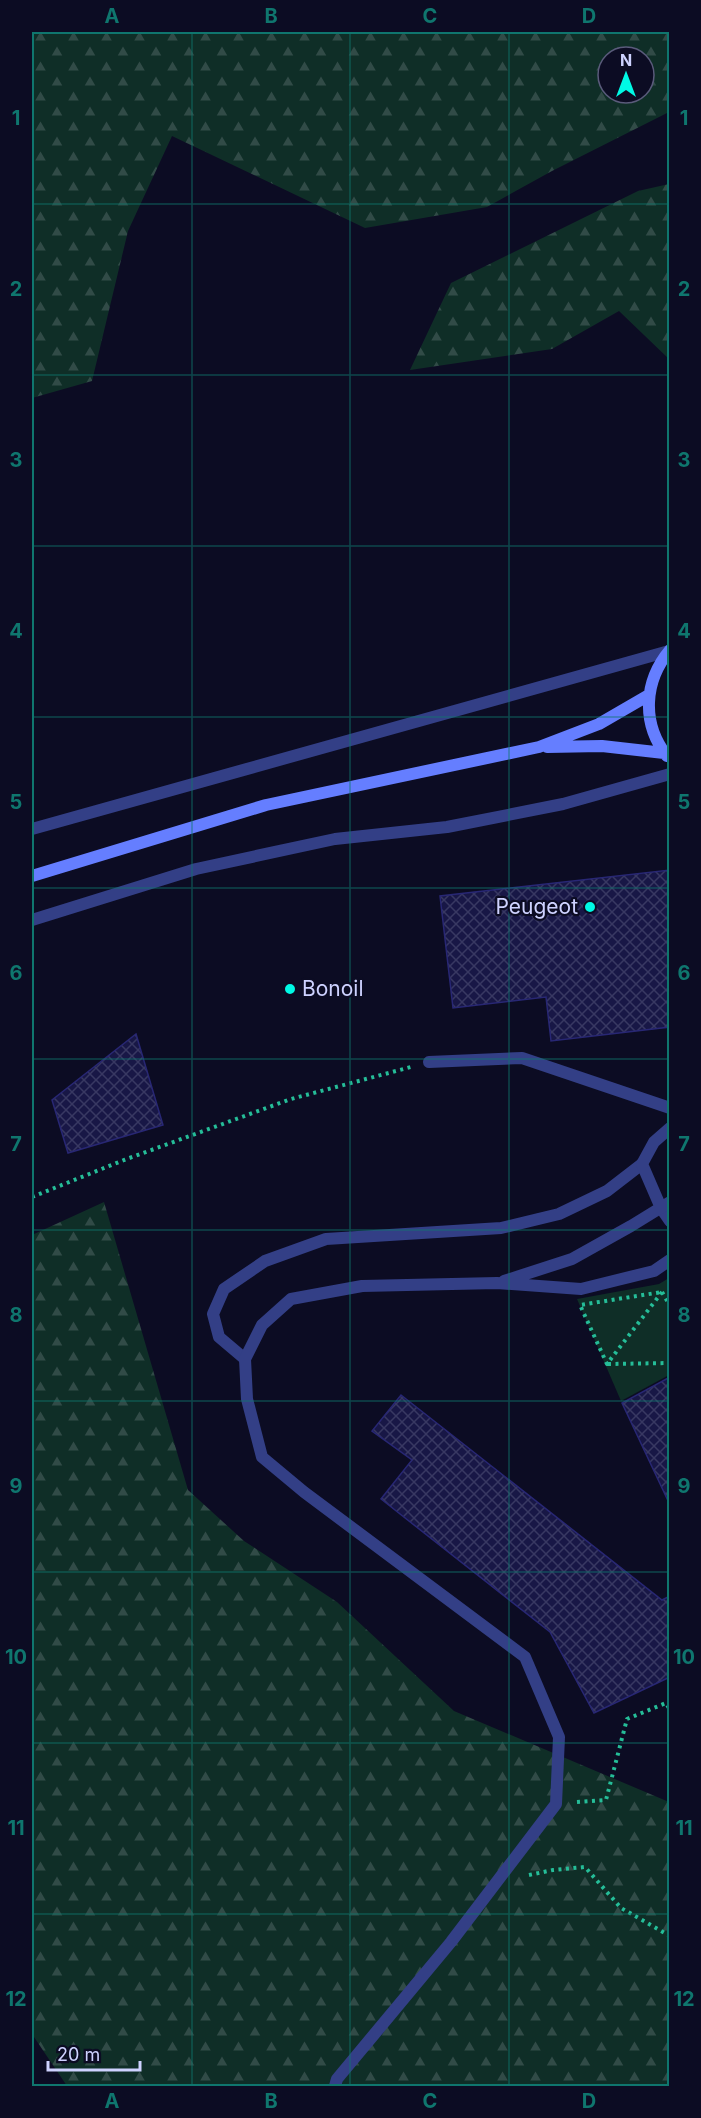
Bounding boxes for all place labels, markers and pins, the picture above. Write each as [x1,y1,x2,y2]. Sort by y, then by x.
place label: Peugeot [495,894,578,919]
marker: Peugeot [583,900,597,914]
place label: Bonoil [302,976,364,1001]
marker: Bonoil [283,982,297,996]

